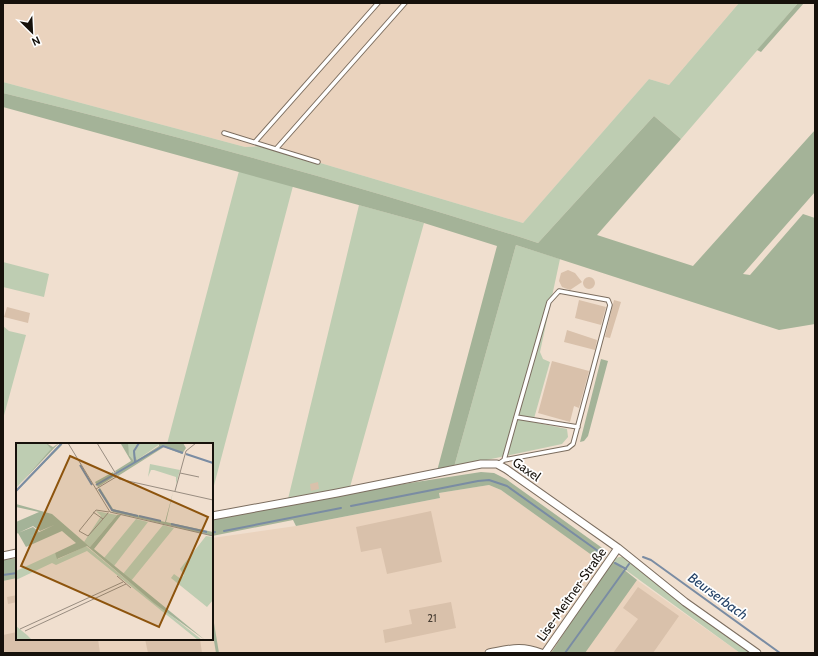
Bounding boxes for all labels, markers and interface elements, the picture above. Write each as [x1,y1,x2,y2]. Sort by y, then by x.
north arrow [12,12,52,52]
text: N [30,33,42,49]
inset map [16,443,213,640]
street label: Gaxel [510,454,544,484]
street label: Lise-Meitner-Straße [533,544,609,644]
water label: Beurserbach [685,568,751,624]
house number: 21 [427,611,437,625]

